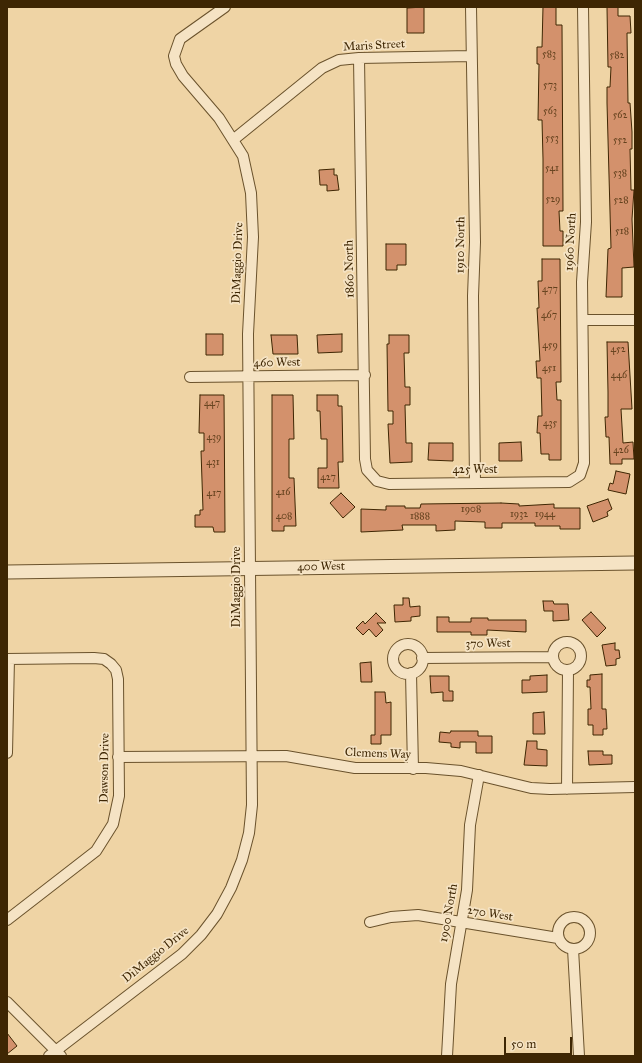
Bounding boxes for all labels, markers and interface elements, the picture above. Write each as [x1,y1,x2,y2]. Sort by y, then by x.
street label: Maris Street [343,37,405,55]
house number: 583 [542,49,556,61]
house number: 582 [610,50,624,62]
house number: 573 [543,80,557,92]
house number: 563 [543,106,557,118]
house number: 562 [613,110,627,122]
house number: 553 [545,133,559,145]
house number: 552 [613,135,627,147]
house number: 541 [545,163,559,175]
house number: 538 [613,168,627,180]
house number: 529 [546,194,560,206]
house number: 528 [614,195,628,207]
street label: 1960 North [562,213,580,271]
street label: 1910 North [453,217,469,273]
street label: DiMaggio Drive [229,222,247,304]
house number: 518 [615,226,629,238]
street label: 1860 North [342,240,358,298]
house number: 477 [542,284,558,296]
house number: 467 [541,310,557,322]
house number: 459 [542,340,558,352]
house number: 452 [610,344,626,356]
street label: 460 West [253,355,301,371]
house number: 451 [542,363,556,375]
house number: 446 [611,370,627,382]
house number: 447 [204,398,220,410]
house number: 435 [543,418,557,430]
house number: 439 [207,432,221,444]
house number: 426 [613,445,629,457]
house number: 431 [206,457,220,469]
street label: 425 West [452,463,498,477]
house number: 427 [320,472,336,484]
house number: 416 [276,487,290,499]
house number: 417 [207,488,221,500]
house number: 1908 [461,504,481,516]
house number: 1932 [510,509,528,521]
house number: 1944 [535,509,555,521]
house number: 408 [276,511,292,523]
house number: 1888 [410,511,430,523]
street label: DiMaggio Drive [230,546,244,628]
street label: 400 West [297,559,345,575]
street label: 370 West [465,636,511,652]
street label: Dawson Drive [97,733,113,803]
street label: Clemens Way [345,746,411,762]
street label: 1900 North [437,883,461,943]
street label: 270 West [466,903,514,925]
street label: DiMaggio Drive [120,924,192,986]
scale bar [506,1029,574,1055]
text: 50 m [511,1037,536,1051]

